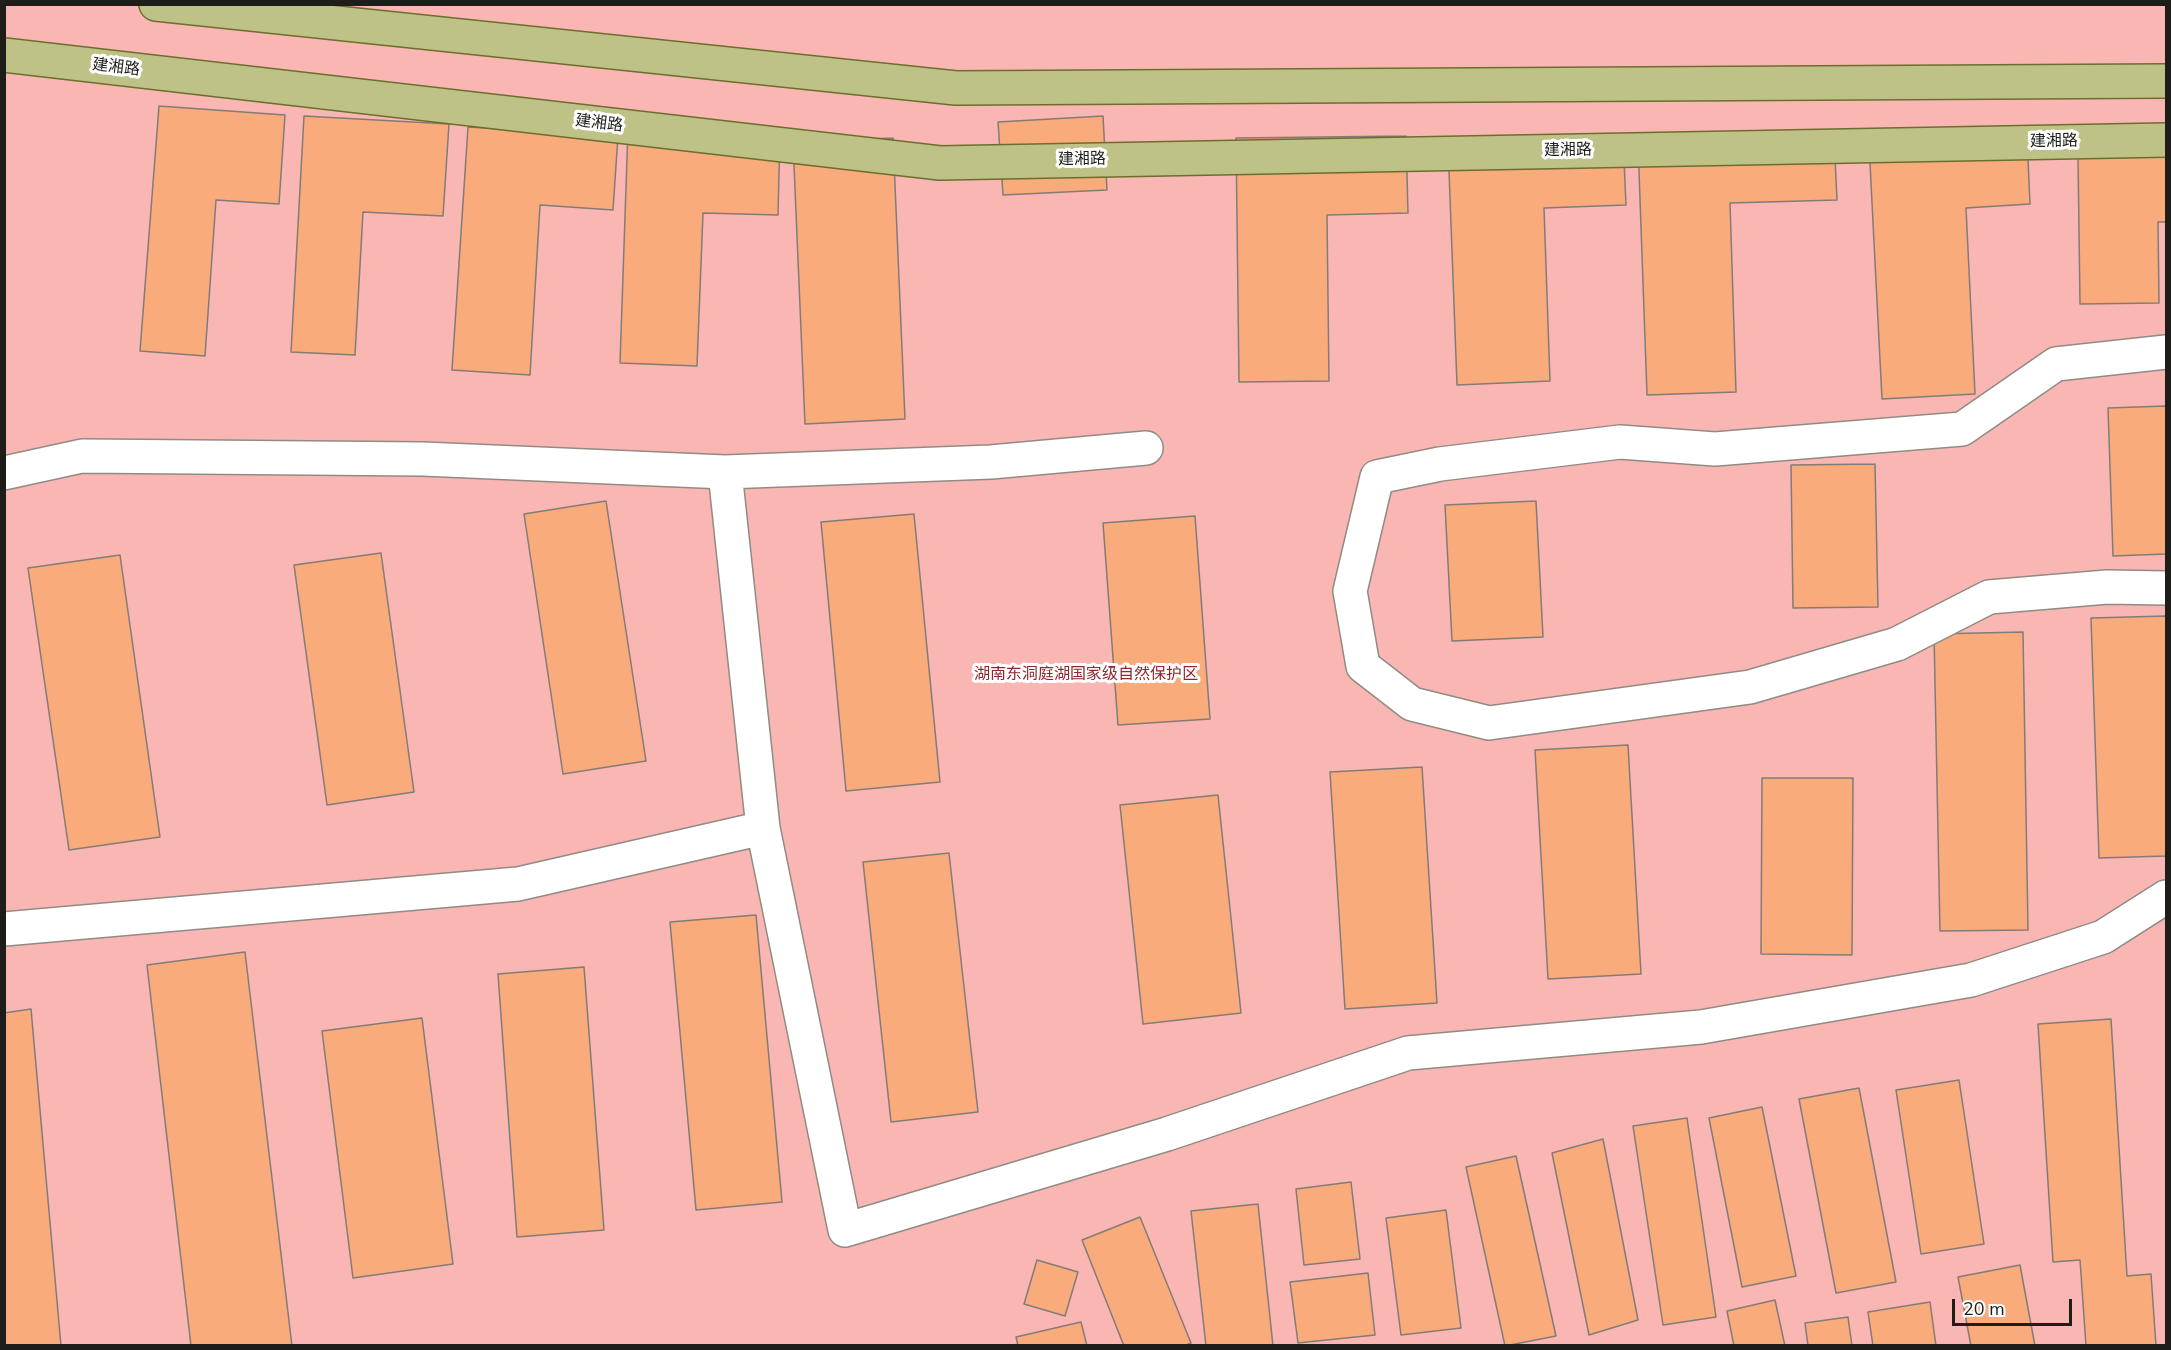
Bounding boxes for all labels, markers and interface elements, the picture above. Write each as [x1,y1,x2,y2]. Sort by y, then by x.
street label: 建湘路 [91,56,141,80]
street label: 建湘路 [574,112,624,136]
street label: 建湘路 [2030,132,2078,152]
street label: 建湘路 [1544,141,1592,161]
street label: 建湘路 [1058,150,1106,170]
park label: 湖南东洞庭湖国家级自然保护区 [974,665,1198,685]
scale bar [1955,1287,2075,1325]
text: 20 m [1963,1297,2005,1321]

